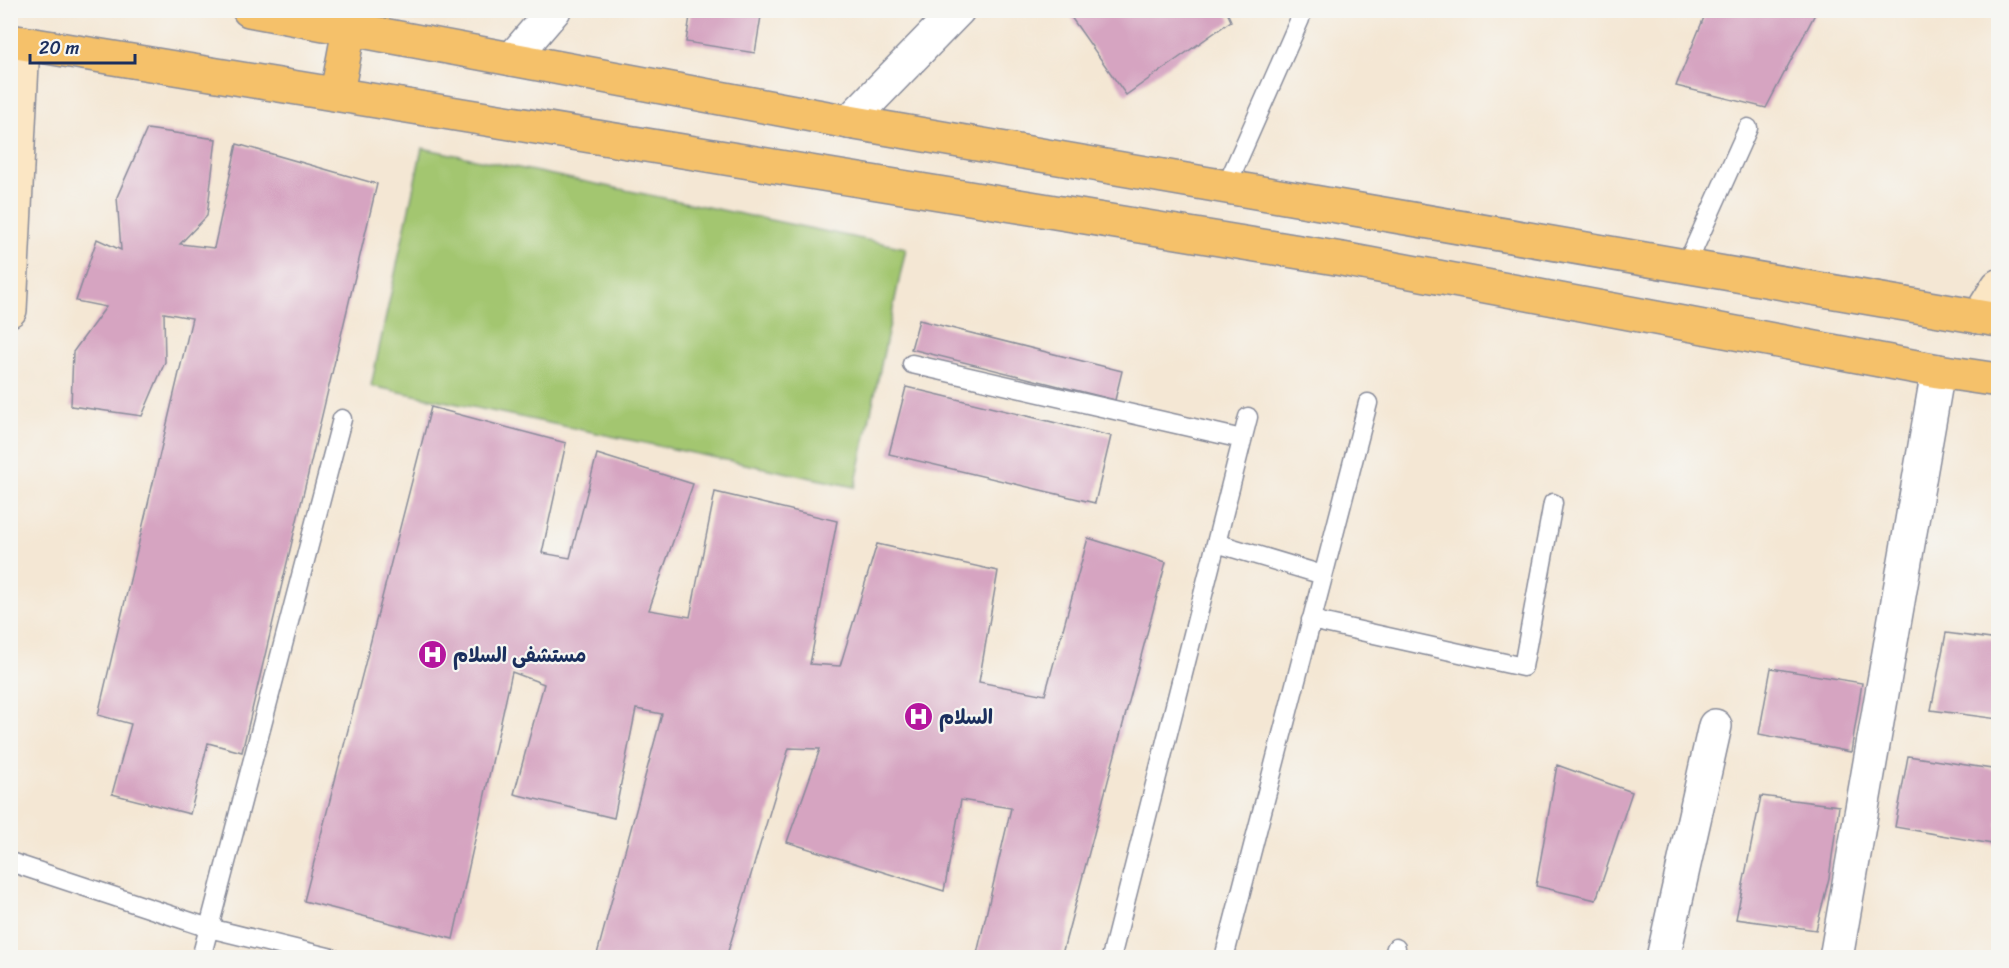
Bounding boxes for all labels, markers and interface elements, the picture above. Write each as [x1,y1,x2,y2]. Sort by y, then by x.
scale bar [30,27,135,65]
text: 20 m [39,32,79,64]
place label: مستشفى السلام [453,638,586,673]
hospital icon: مستشفى السلام [416,639,448,671]
place label: السلام [939,700,993,735]
hospital icon: السلام [902,701,934,733]

